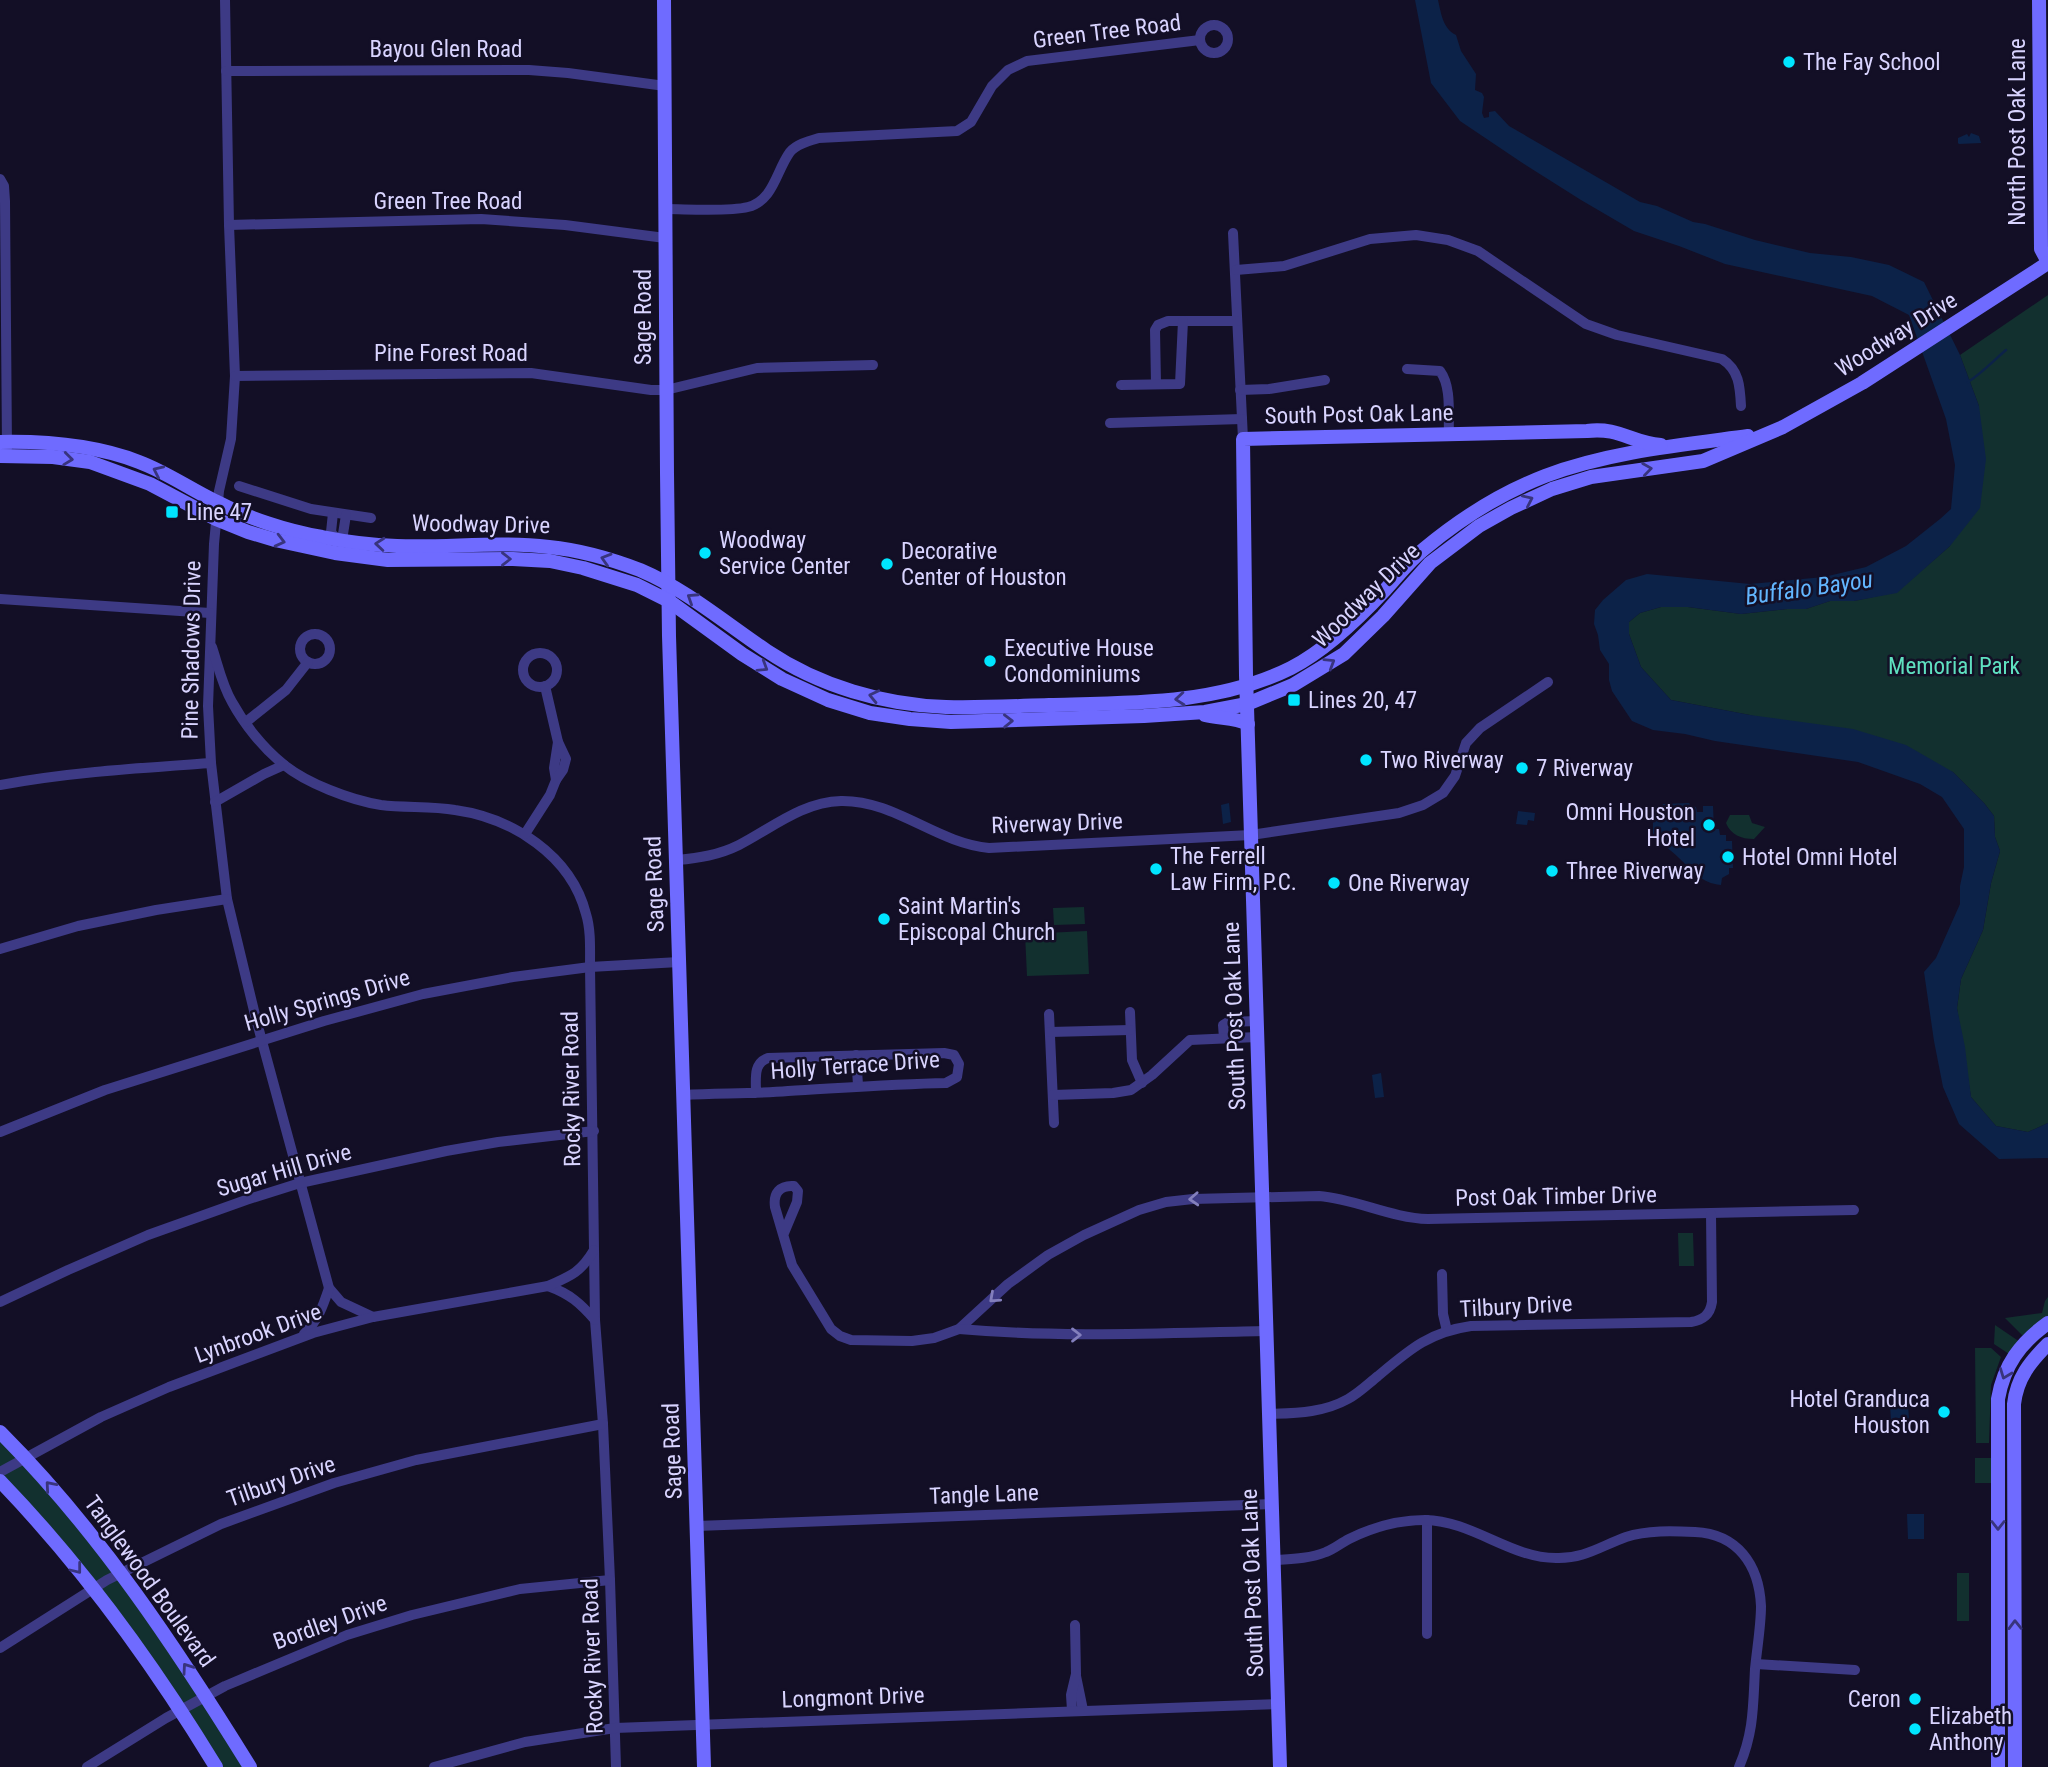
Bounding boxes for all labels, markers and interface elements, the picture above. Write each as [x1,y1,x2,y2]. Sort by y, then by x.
street label: Green Tree Road [1032,9,1183,54]
street label: Bayou Glen Road [369,36,523,63]
street label: North Post Oak Lane [2004,38,2031,226]
place label: The Fay School [1803,49,1941,76]
marker: The Fay School [1781,54,1797,70]
street label: Green Tree Road [374,188,522,215]
street label: Sage Road [630,269,657,365]
street label: Woodway Drive [1831,286,1962,382]
street label: Pine Forest Road [374,340,528,367]
street label: South Post Oak Lane [1264,399,1454,430]
one-way arrow [62,452,74,467]
one-way arrow [1641,462,1653,477]
one-way arrow [153,465,165,479]
one-way arrow [1521,494,1533,508]
place label: Line 47 [186,499,252,526]
marker: Line 47 [164,504,180,520]
street label: Woodway Drive [412,510,550,539]
place label: Woodway Service Center [719,527,850,580]
one-way arrow [274,533,286,547]
one-way arrow [374,537,385,552]
place label: Decorative Center of Houston [901,538,1067,591]
street label: Woodway Drive [1307,538,1425,653]
marker: Woodway Service Center [697,545,713,561]
one-way arrow [501,551,512,567]
one-way arrow [601,552,613,567]
marker: Decorative Center of Houston [879,556,895,572]
street label: Pine Shadows Drive [176,560,207,740]
water label: Buffalo Bayou [1743,565,1875,611]
one-way arrow [687,594,700,607]
place label: Executive House Condominiums [1004,635,1154,688]
marker: Executive House Condominiums [982,653,998,669]
park label: Memorial Park [1888,653,2021,680]
one-way arrow [1322,658,1335,671]
one-way arrow [755,659,768,672]
place label: Lines 20, 47 [1308,687,1417,714]
one-way arrow [868,690,880,705]
one-way arrow [1174,691,1185,706]
marker: Lines 20, 47 [1286,692,1302,708]
one-way arrow [1003,713,1014,728]
place label: Two Riverway [1380,747,1504,774]
marker: Two Riverway [1358,752,1374,768]
place label: 7 Riverway [1536,755,1634,782]
marker: 7 Riverway [1514,760,1530,776]
place label: Omni Houston Hotel [1565,799,1695,852]
street label: Riverway Drive [991,808,1123,839]
marker: Omni Houston Hotel [1701,817,1717,833]
street label: Sage Road [639,835,670,933]
place label: The Ferrell Law Firm, P.C. [1170,843,1297,896]
place label: Hotel Omni Hotel [1742,844,1897,871]
marker: Hotel Omni Hotel [1720,849,1736,865]
place label: Three Riverway [1566,858,1704,885]
marker: The Ferrell Law Firm, P.C. [1148,861,1164,877]
marker: Three Riverway [1544,863,1560,879]
place label: One Riverway [1348,870,1470,897]
marker: One Riverway [1326,875,1342,891]
place label: Saint Martin's Episcopal Church [898,893,1055,946]
marker: Saint Martin's Episcopal Church [876,911,892,927]
street label: South Post Oak Lane [1218,921,1251,1111]
street label: Holly Springs Drive [241,964,413,1037]
street label: Rocky River Road [557,1011,586,1167]
street label: Holly Terrace Drive [770,1046,941,1085]
street label: Sugar Hill Drive [214,1138,355,1203]
street label: Post Oak Timber Drive [1455,1181,1657,1212]
one-way arrow [1188,1191,1199,1206]
one-way arrow [989,1289,1002,1302]
street label: Tilbury Drive [1459,1290,1573,1323]
street label: Lynbrook Drive [191,1298,325,1369]
one-way arrow [1072,1327,1082,1343]
one-way arrow [1999,1367,2013,1379]
place label: Hotel Granduca Houston [1790,1386,1930,1439]
street label: Sage Road [657,1402,688,1500]
marker: Hotel Granduca Houston [1936,1404,1952,1420]
street label: Tilbury Drive [223,1450,339,1513]
street label: Tangle Lane [929,1479,1039,1510]
one-way arrow [46,1482,58,1495]
street label: South Post Oak Lane [1236,1488,1269,1678]
street label: Tanglewood Boulevard [78,1490,221,1672]
one-way arrow [1990,1520,2006,1530]
one-way arrow [69,1561,82,1573]
street label: Rocky River Road [576,1578,609,1734]
street label: Bordley Drive [270,1589,391,1656]
one-way arrow [2007,1620,2023,1630]
one-way arrow [183,1663,195,1676]
street label: Longmont Drive [781,1682,925,1713]
place label: Ceron [1848,1686,1901,1713]
marker: Ceron [1907,1691,1923,1707]
place label: Elizabeth Anthony [1929,1703,2012,1756]
marker: Elizabeth Anthony [1907,1721,1923,1737]

